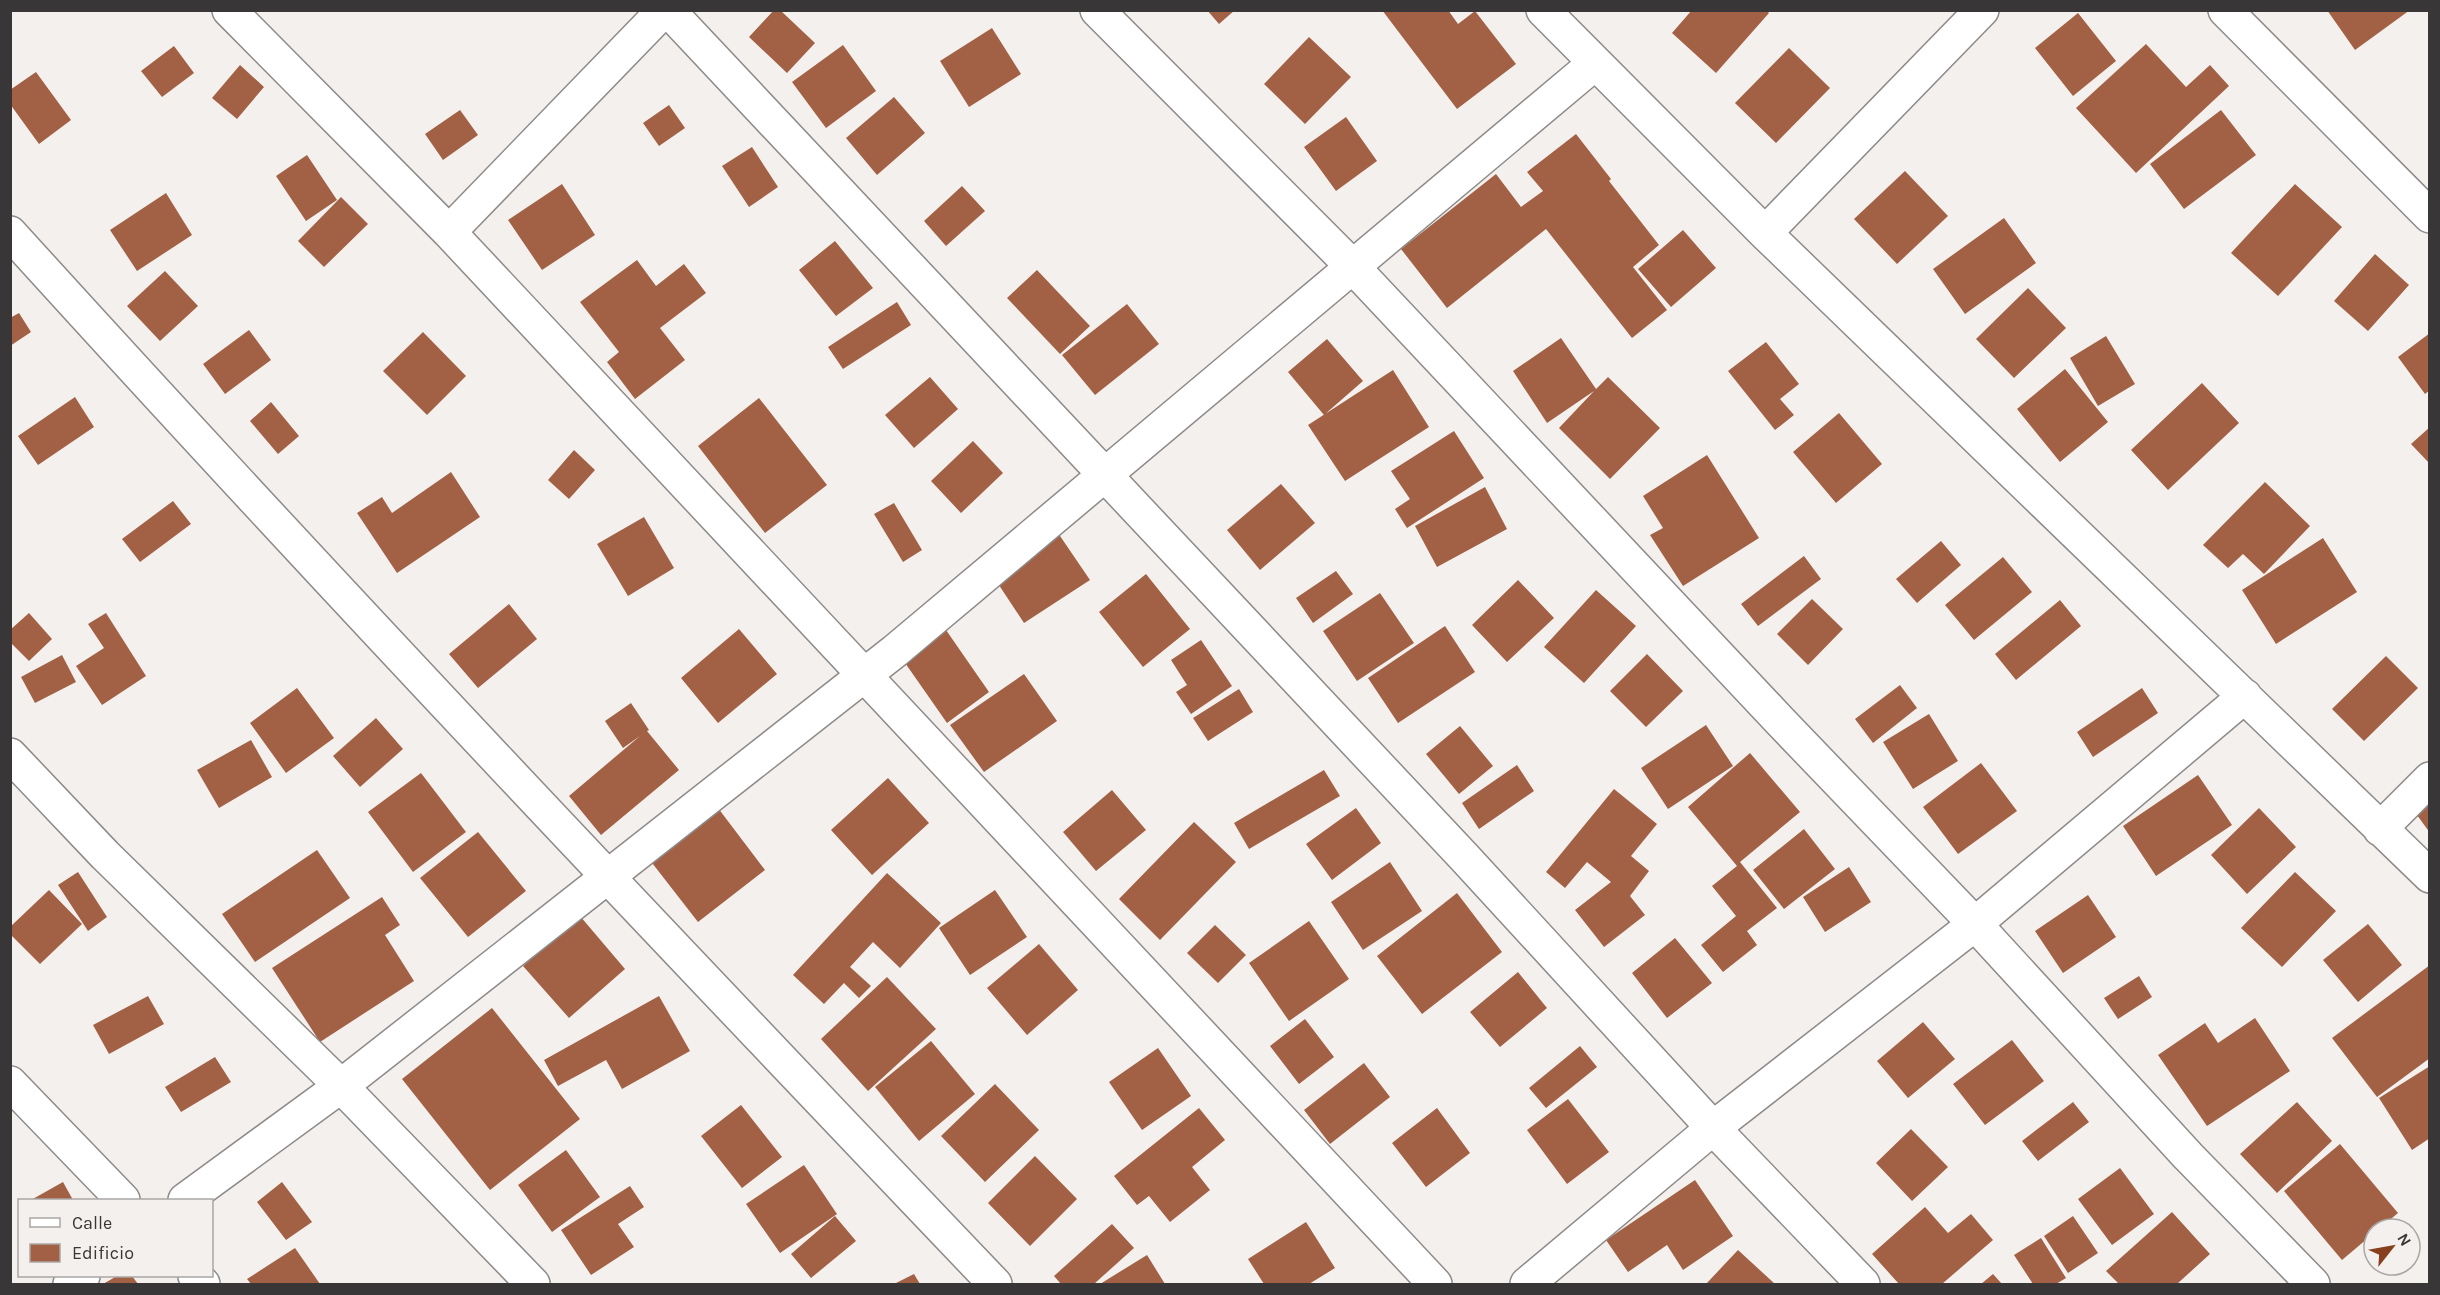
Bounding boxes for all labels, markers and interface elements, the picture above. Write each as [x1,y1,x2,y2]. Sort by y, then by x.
legend [18,1199,213,1277]
text: Calle [72,1212,112,1234]
north arrow [2362,1217,2422,1277]
text: N [2393,1230,2416,1249]
text: Edificio [72,1242,134,1264]

